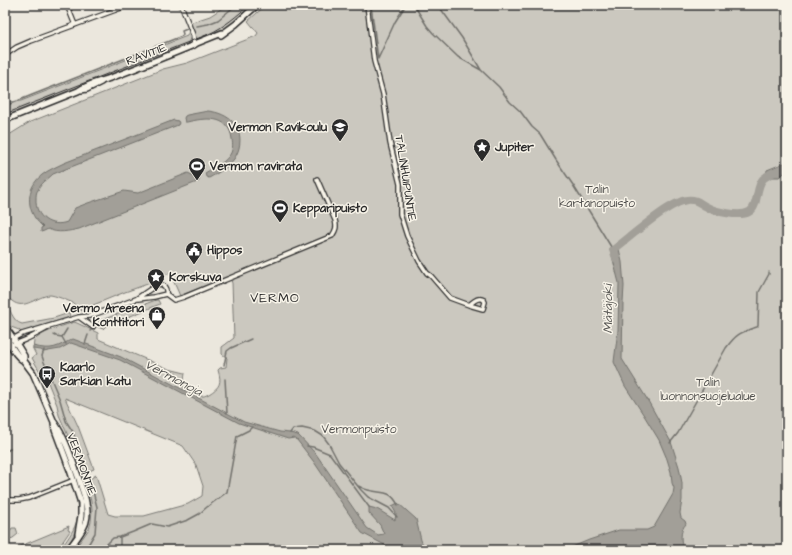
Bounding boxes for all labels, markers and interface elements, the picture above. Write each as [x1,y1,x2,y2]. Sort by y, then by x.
street label: RAVITIE [124,39,169,70]
school or university icon: Vermon Ravikoulu [330,117,350,142]
place label: Vermon Ravikoulu [228,119,327,136]
street label: TALINHUIPUNTIE [390,134,421,222]
place icon: Jupiter [472,137,492,162]
place label: Jupiter [494,139,534,157]
sports icon: Vermon ravirata [187,156,207,181]
place label: Vermon ravirata [209,158,303,175]
park label: Talin kartanopuisto [559,181,635,212]
sports icon: Kepparipuisto [270,198,290,223]
place label: Kepparipuisto [293,200,367,218]
public building icon: Hippos [184,240,204,265]
place label: Hippos [207,242,242,260]
place icon: Korskuva [146,267,166,292]
place label: Korskuva [169,269,222,286]
water label: Mätäjoki [599,283,617,333]
district label: VERMO [250,289,300,307]
place label: Vermo Areena Konttitori [62,300,145,331]
shop icon: Vermo Areena Konttitori [147,305,167,330]
water label: Vermonoja [142,355,207,401]
place label: Kaarlo Sarkian katu [59,359,131,390]
bus stop icon: Kaarlo Sarkian katu [37,364,57,389]
park label: Talin luonnonsuojelualue [660,374,756,405]
park label: Vermonpuisto [322,421,397,438]
street label: VERMONTIE [62,431,101,498]

